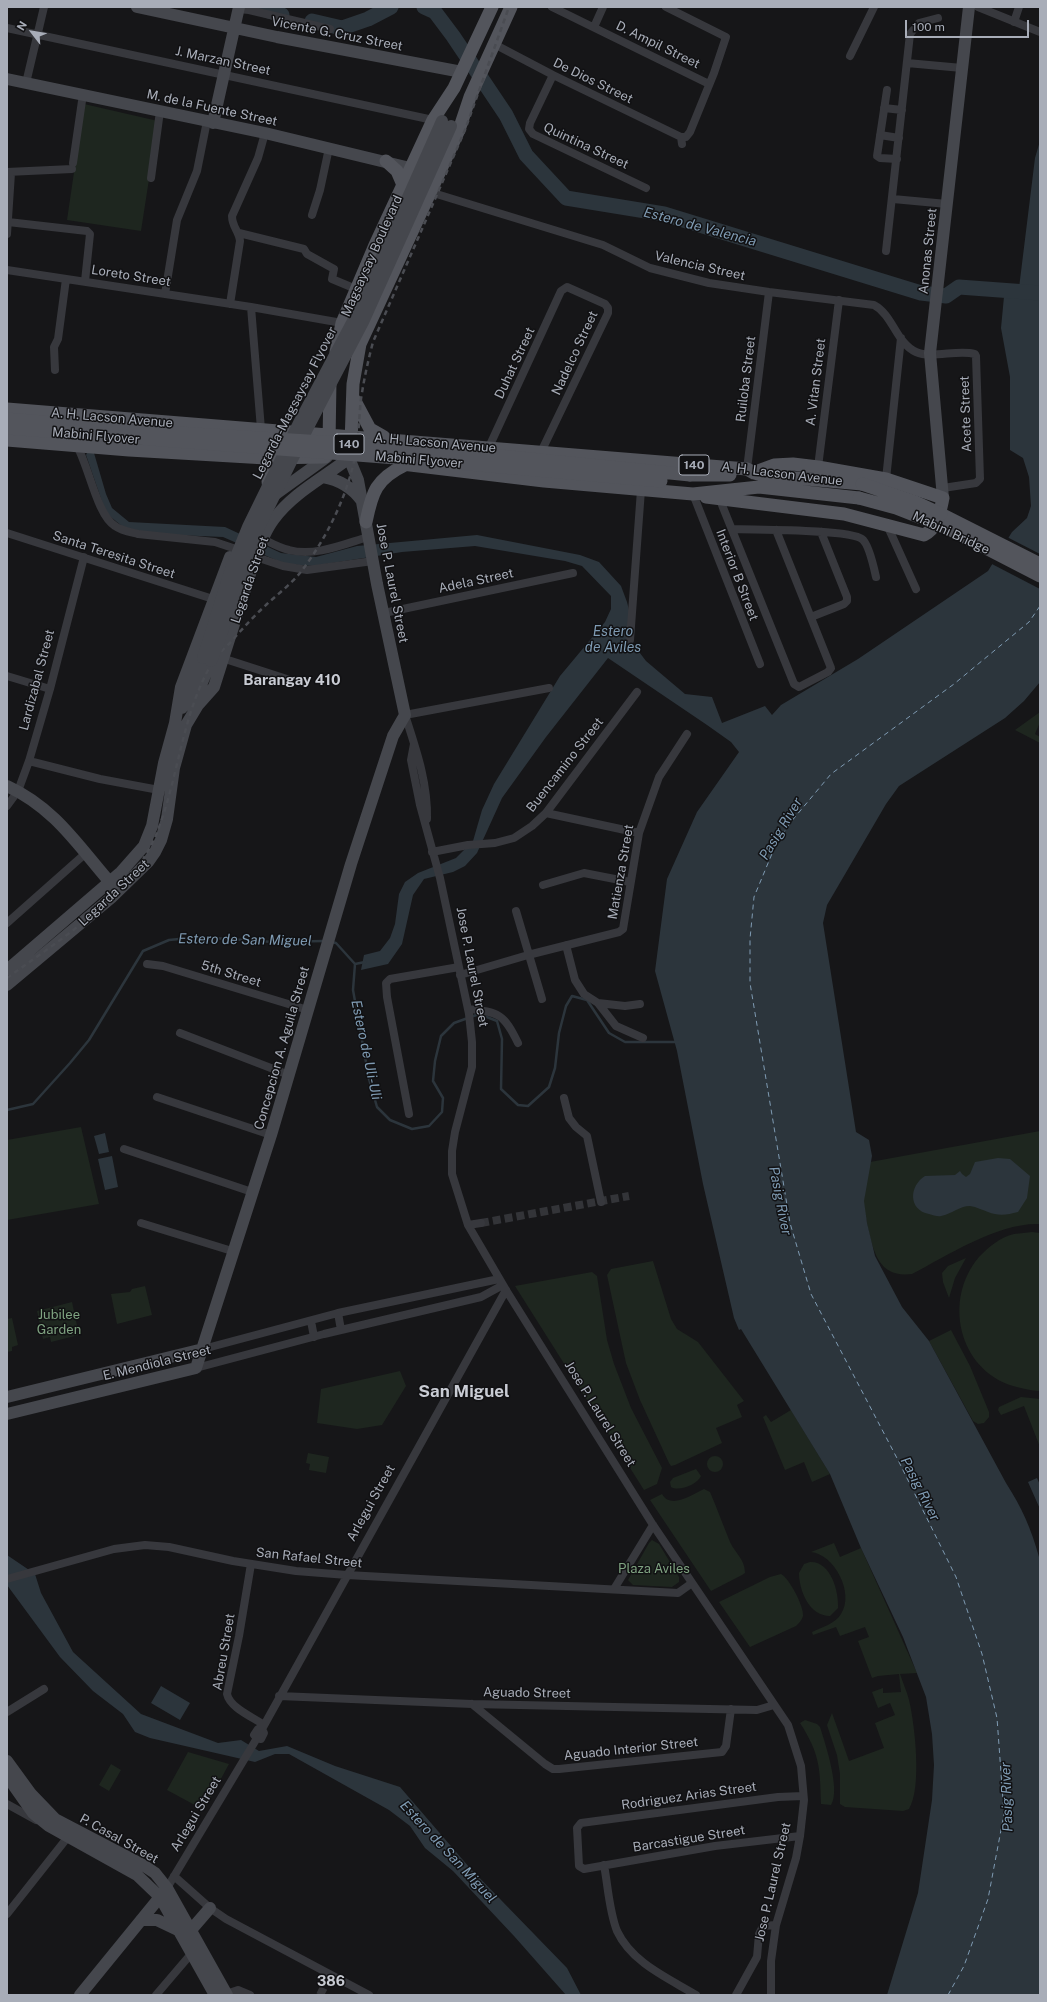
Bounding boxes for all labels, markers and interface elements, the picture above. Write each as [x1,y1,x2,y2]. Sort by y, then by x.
north arrow [12,12,52,52]
scale bar [907,12,1031,38]
street label: Vicente G. Cruz Street [270,14,404,54]
street label: D. Ampil Street [613,18,703,72]
text: N [14,19,29,33]
text: 100 m [912,20,945,34]
street label: J. Marzan Street [174,43,272,79]
street label: De Dios Street [551,55,635,107]
street label: M. de la Fuente Street [145,87,279,129]
street label: Quintina Street [541,119,631,173]
street label: Magsaysay Boulevard [338,193,406,319]
water label: Estero de Valencia [642,204,758,250]
street label: Anonas Street [916,207,940,295]
street label: Valencia Street [653,248,747,284]
street label: Loreto Street [90,262,172,290]
street label: Nadelco Street [549,308,601,398]
street label: Legarda-Magsaysay Flyover [250,324,340,482]
street label: Duhat Street [492,325,538,401]
street label: Ruiloba Street [733,335,759,423]
street label: A. Vitan Street [803,337,829,427]
street label: Acete Street [957,375,975,453]
street label: A. H. Lacson Avenue [50,405,174,431]
street label: Mabini Flyover [52,424,140,448]
street label: A. H. Lacson Avenue [373,430,497,456]
road number: 140 [334,434,364,454]
street label: Mabini Flyover [375,448,463,472]
road number: 140 [679,455,709,475]
street label: A. H. Lacson Avenue [720,459,844,489]
street label: Mabini Bridge [910,508,992,558]
street label: Jose P. Laurel Street [373,522,411,644]
street label: Interior B Street [712,527,762,623]
street label: Santa Teresita Street [51,528,177,582]
street label: Legarda Street [228,535,272,625]
street label: Adela Street [437,565,515,597]
water label: Estero de Aviles [585,624,641,656]
street label: Lardizabal Street [16,628,58,732]
district label: Barangay 410 [243,671,341,689]
street label: Buencamino Street [523,715,607,815]
water label: Pasig River [756,795,806,863]
street label: Matienza Street [605,823,637,921]
street label: Legarda Street [76,856,152,930]
street label: Jose P. Laurel Street [453,906,491,1028]
water label: Estero de San Miguel [178,930,312,950]
street label: 5th Street [199,957,263,991]
street label: Concepcion A. Aguila Street [251,964,313,1132]
water label: Estero de Uli-Uli [347,998,385,1102]
water label: Pasig River [765,1165,795,1237]
park label: Jubilee Garden [37,1307,81,1338]
street label: E. Mendiola Street [101,1342,213,1384]
street label: Jose P. Laurel Street [561,1358,639,1470]
district label: San Miguel [418,1382,510,1402]
water label: Pasig River [897,1454,943,1524]
street label: Arlegui Street [344,1462,398,1544]
street label: San Rafael Street [255,1545,363,1571]
park label: Plaza Aviles [618,1561,690,1577]
street label: Abreu Street [210,1612,238,1692]
street label: Aguado Street [483,1684,571,1702]
street label: Aguado Interior Street [563,1734,699,1764]
water label: Pasig River [997,1762,1017,1832]
street label: Arlegui Street [167,1773,225,1855]
street label: Rodriguez Arias Street [620,1779,758,1813]
water label: Estero de San Miguel [396,1797,500,1907]
street label: P. Casal Street [77,1811,161,1867]
street label: Jose P. Laurel Street [752,1821,794,1943]
street label: Barcastigue Street [632,1822,746,1856]
district label: 386 [317,1974,345,1990]

